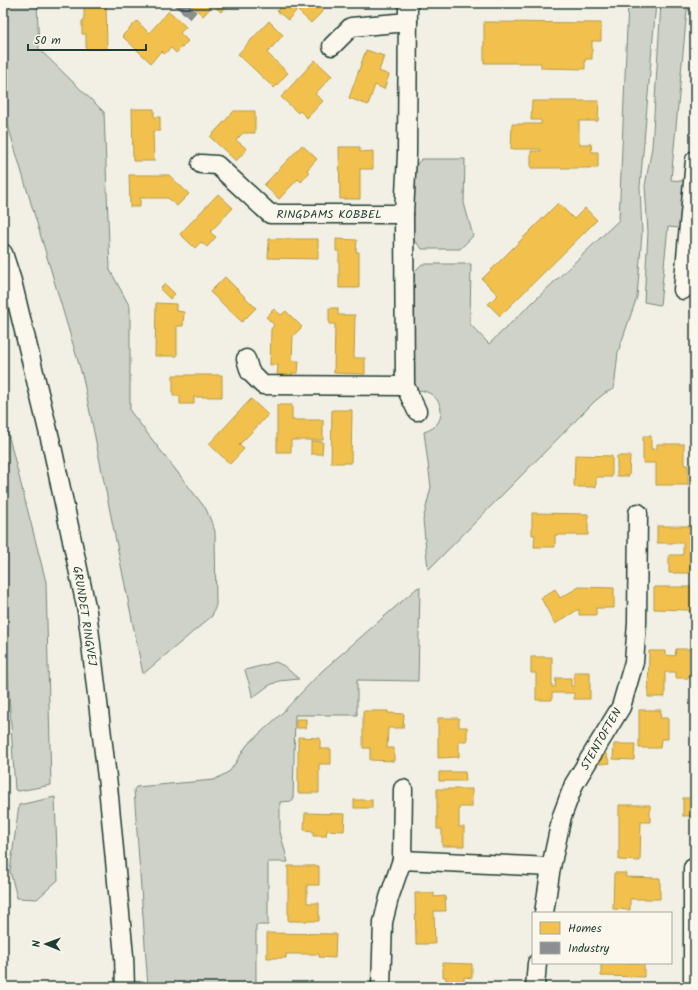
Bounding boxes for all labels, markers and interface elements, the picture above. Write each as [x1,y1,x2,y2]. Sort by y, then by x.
scale bar [28,26,146,52]
text: 50 m [34,31,61,50]
street label: RINGDAMS KOBBEL [276,205,382,224]
street label: GRUNDET RINGVEJ [67,565,102,668]
street label: STENTOFTEN [576,704,627,774]
legend [532,912,672,964]
text: Homes [568,919,602,938]
north arrow [26,924,66,964]
text: Industry [568,939,610,958]
text: N [28,940,46,947]

